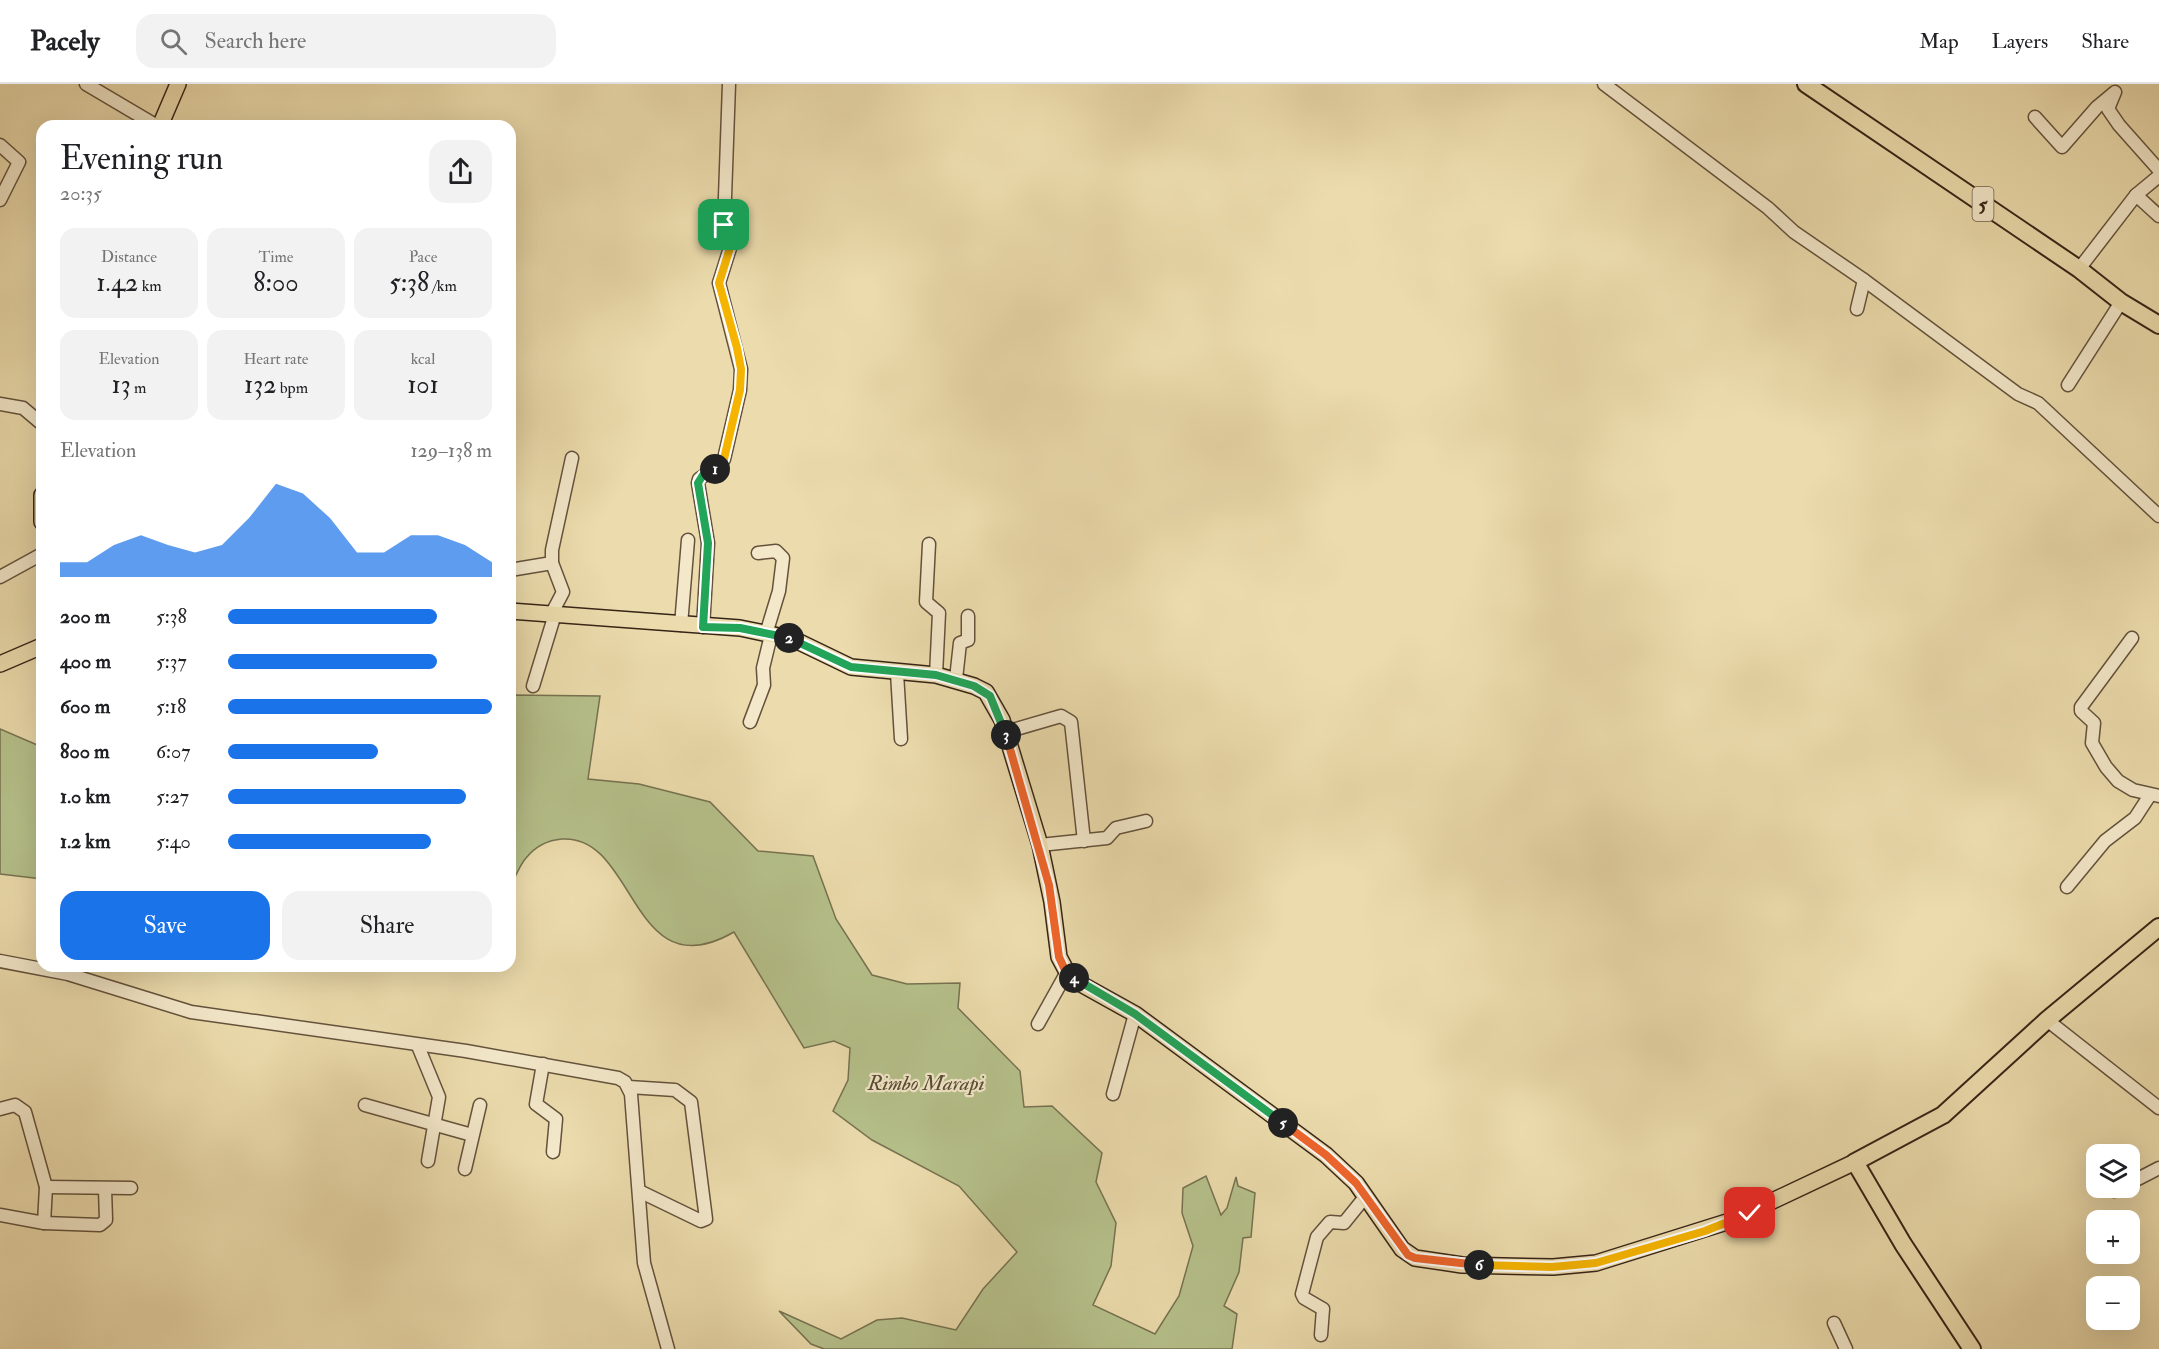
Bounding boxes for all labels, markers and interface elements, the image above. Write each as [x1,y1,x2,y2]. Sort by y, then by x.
search box [136,14,556,68]
text: Pacely [30,24,100,59]
icon: search [157,25,190,58]
text: Search here [205,27,306,55]
text: Map [1919,28,1959,55]
text: Layers [1992,28,2048,55]
text: Share [2081,28,2129,55]
text: Evening run [60,138,223,179]
button: share [429,140,492,203]
text: 20:35 [60,181,102,206]
road number: 5 [1972,187,1994,221]
pin [698,199,749,250]
icon: arrive [707,208,740,241]
text: Distance [101,247,157,267]
text: Time [259,247,293,267]
text: Pace [409,247,437,267]
text: 1.42 [96,267,138,299]
text: 8:00 [253,267,299,299]
text: 5:38 [389,267,429,299]
text: km [138,276,162,296]
text: /km [429,276,457,296]
text: Elevation [99,349,159,369]
text: Heart rate [243,349,309,369]
text: kcal [411,349,435,369]
text: 13 [111,369,131,401]
text: 132 [244,369,276,401]
text: 101 [407,369,439,401]
text: m [131,378,147,398]
text: bpm [276,378,308,398]
text: Elevation [60,438,136,463]
text: 129–138 m [410,438,492,463]
pin: 1 [700,454,730,484]
text: 1 [712,459,718,479]
text: 200 m [60,604,110,629]
text: 5:38 [156,604,187,629]
pin: 2 [774,623,804,653]
text: 2 [785,628,793,648]
text: 400 m [60,649,111,674]
text: 5:37 [156,649,187,674]
text: 600 m [60,694,110,719]
text: 5:18 [156,694,186,719]
pin: 3 [991,720,1021,750]
text: 3 [1003,725,1009,745]
text: 800 m [60,739,110,764]
text: 6:07 [156,739,190,764]
text: 1.0 km [60,784,111,809]
text: 5:27 [156,784,189,809]
text: 1.2 km [60,829,110,854]
text: 5:40 [156,829,191,854]
button: Save [60,891,270,960]
button: Share [282,891,492,960]
pin: 4 [1059,963,1089,993]
text: 4 [1070,968,1078,988]
park label: Rimbo Marapi [867,1070,985,1097]
pin: 5 [1268,1108,1298,1138]
text: 5 [1279,1113,1287,1133]
map controls [2086,1144,2140,1330]
button: layers [2086,1144,2140,1198]
pin [1724,1187,1775,1238]
icon: check [1733,1196,1766,1229]
button: + [2086,1210,2140,1264]
pin: 6 [1464,1250,1494,1280]
text: 6 [1475,1255,1483,1275]
button: − [2086,1276,2140,1330]

